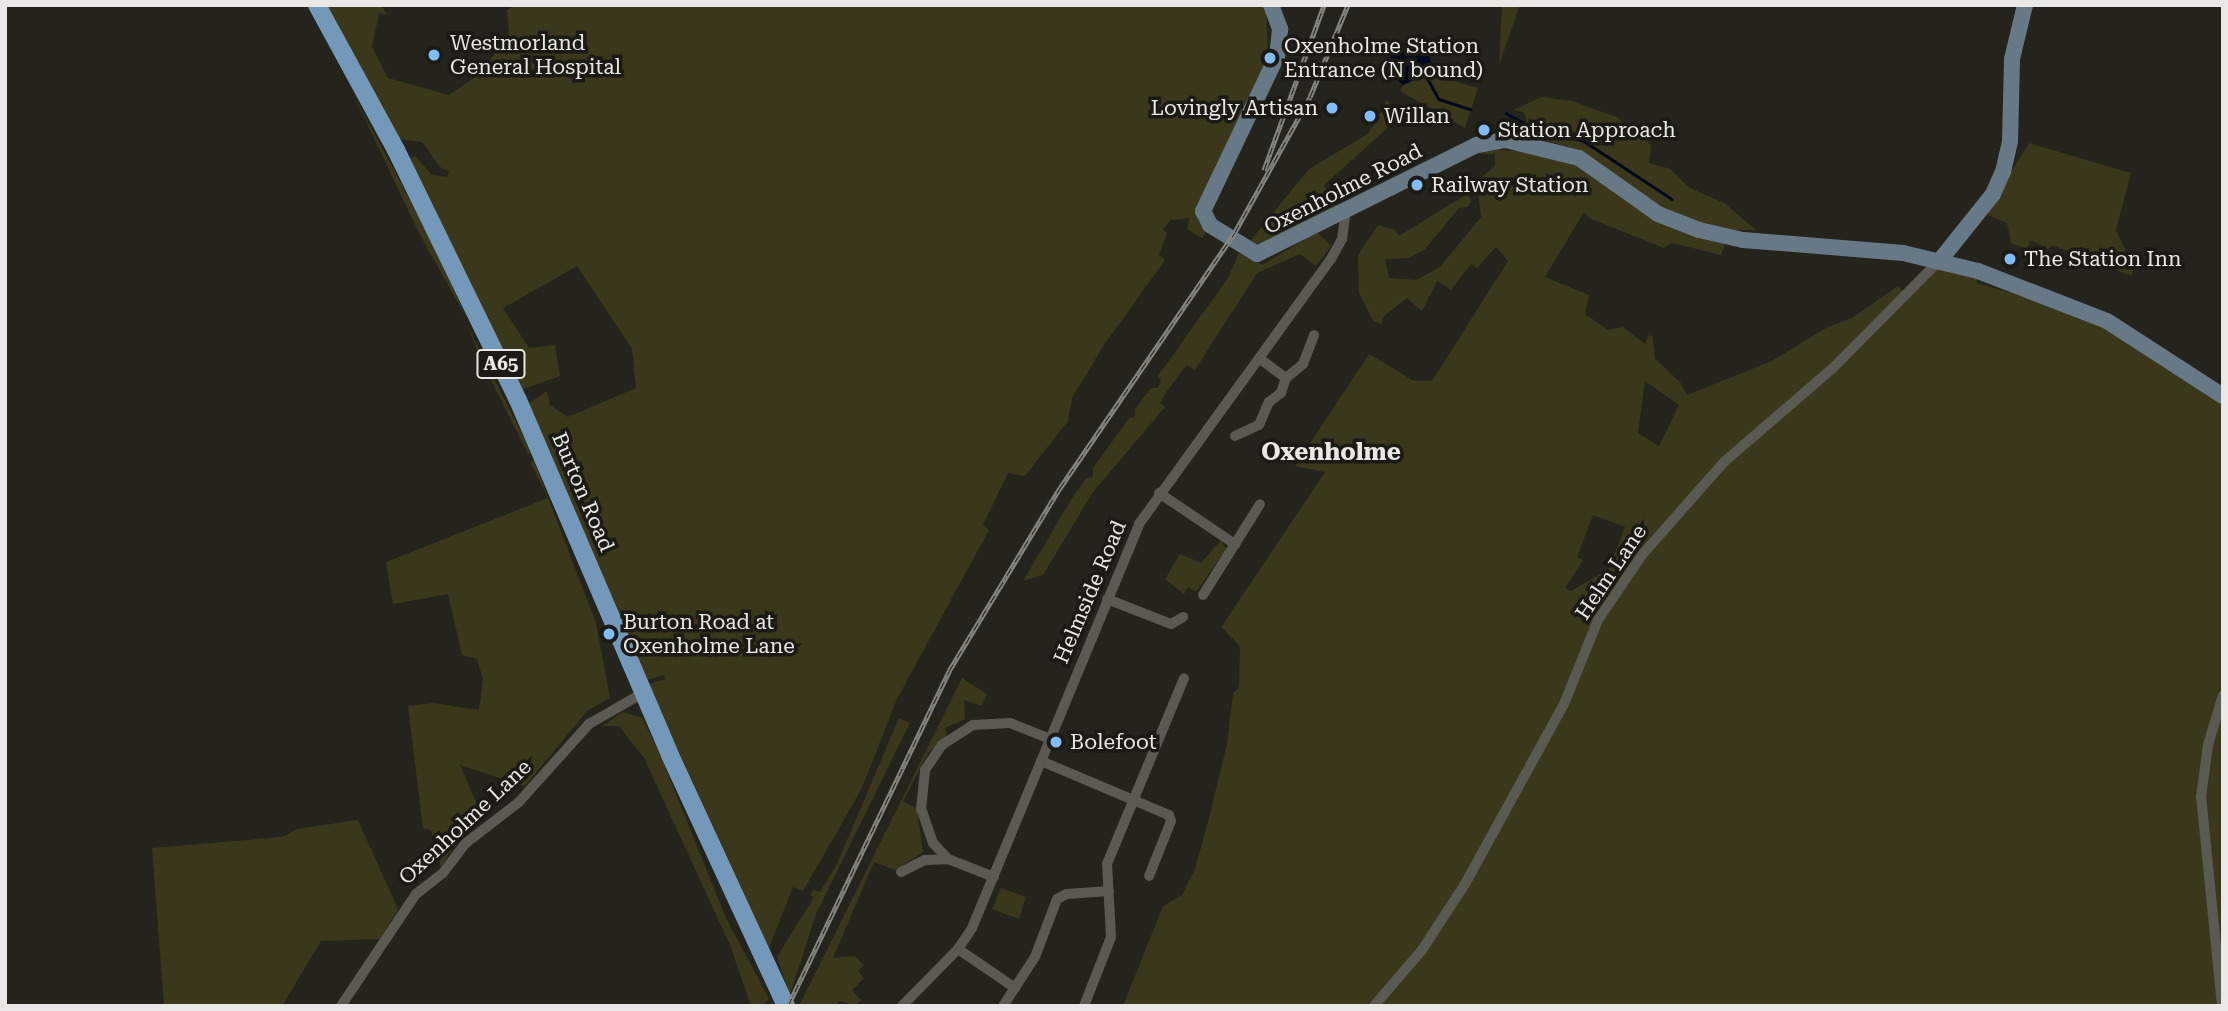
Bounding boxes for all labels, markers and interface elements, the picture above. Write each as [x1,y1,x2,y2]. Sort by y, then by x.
place label: Westmorland General Hospital [450,30,621,80]
place label: Oxenholme Station Entrance (N bound) [1284,33,1483,83]
marker: Westmorland General Hospital [424,45,444,65]
marker: Oxenholme Station Entrance (N bound) [1262,50,1278,66]
place label: Lovingly Artisan [1151,95,1318,121]
marker: Lovingly Artisan [1324,100,1340,116]
place label: Willan [1384,103,1450,129]
marker: Willan [1362,108,1378,124]
place label: Station Approach [1498,117,1676,143]
marker: Station Approach [1476,122,1492,138]
street label: Oxenholme Road [1260,138,1426,240]
place label: Railway Station [1431,172,1588,198]
marker: Railway Station [1409,177,1425,193]
place label: The Station Inn [2024,246,2182,272]
marker: The Station Inn [2002,251,2018,267]
road number: A65 [475,348,527,380]
street label: Burton Road [547,429,619,555]
district label: Oxenholme [1261,439,1401,467]
street label: Helmside Road [1049,517,1131,667]
street label: Helm Lane [1570,520,1652,624]
place label: Burton Road at Oxenholme Lane [623,609,795,659]
marker: Burton Road at Oxenholme Lane [601,626,617,642]
place label: Bolefoot [1070,729,1157,755]
marker: Bolefoot [1048,734,1064,750]
street label: Oxenholme Lane [394,754,536,890]

